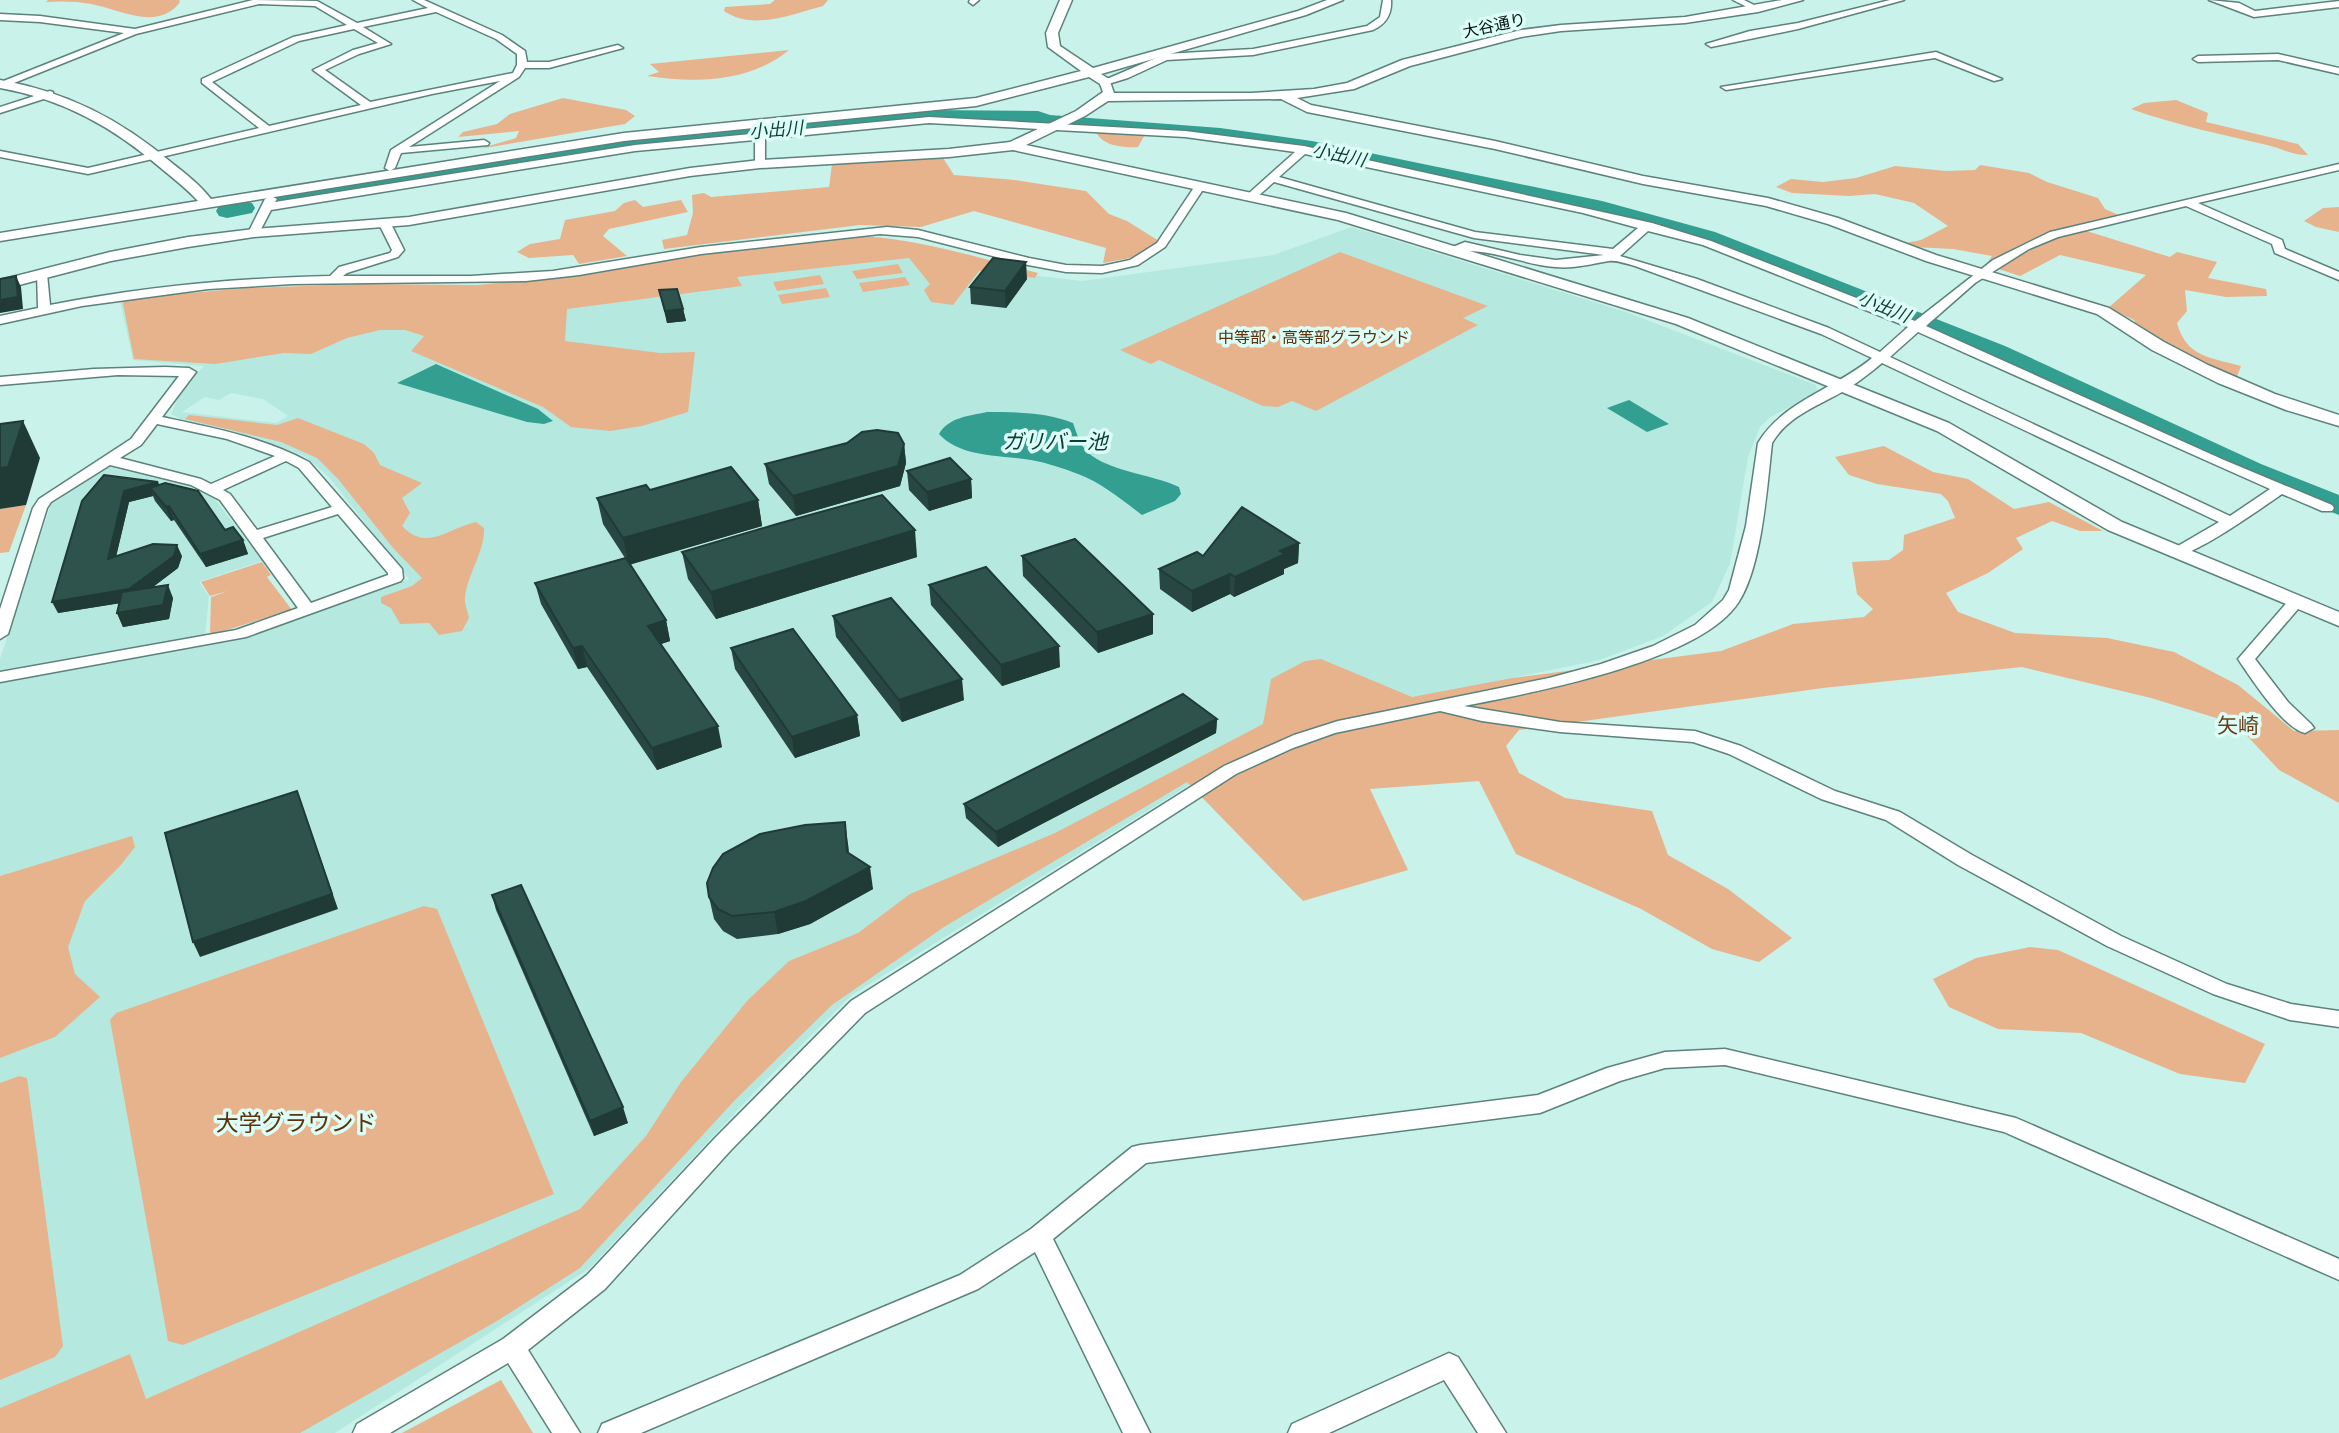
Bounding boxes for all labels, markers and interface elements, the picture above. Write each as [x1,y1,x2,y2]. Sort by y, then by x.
street label: 大谷通り [1461,9,1528,43]
water label: 小出川 [748,116,806,145]
water label: 小出川 [1310,138,1370,174]
water label: 小出川 [1854,286,1915,330]
park label: 中等部・高等部グラウンド [1218,327,1410,349]
water label: ガリバー池 [1003,427,1109,457]
district label: 矢崎 [2217,711,2259,741]
park label: 大学グラウンド [216,1107,377,1140]

